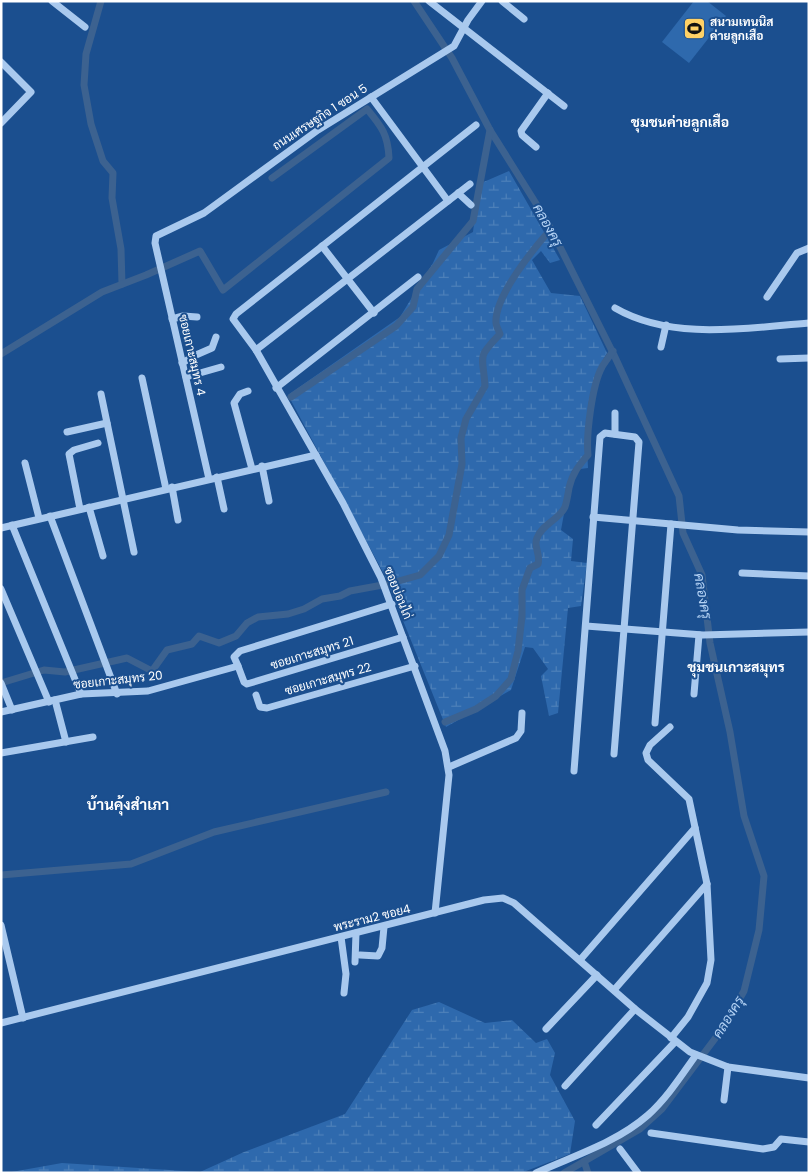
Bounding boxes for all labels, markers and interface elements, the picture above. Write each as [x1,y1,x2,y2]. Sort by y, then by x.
place label: สนามเทนนิส ค่ายลูกเสือ [710,13,774,44]
sports icon: สนามเทนนิส ค่ายลูกเสือ [682,17,706,41]
street label: ถนนเศรษฐกิจ 1 ซอน 5 [269,79,371,154]
district label: ชุมชนค่ายลูกเสือ [631,112,729,133]
water label: คลองครุ [528,200,569,251]
street label: ซอยเกาะสมุทร 4 [174,313,210,398]
street label: ซอยบ่อนไก่ [380,564,417,622]
water label: คลองครุ [689,571,717,622]
street label: ซอยเกาะสมุทร 21 [268,632,356,674]
district label: ชุมชนเกาะสมุทร [687,657,785,678]
street label: ซอยเกาะสมุทร 22 [283,658,373,700]
street label: ซอยเกาะสมุทร 20 [72,666,164,694]
district label: บ้านคุ้งสำเภา [87,794,169,816]
street label: พระราม2 ซอย4 [332,900,413,935]
water label: คลองครุ [707,991,749,1042]

